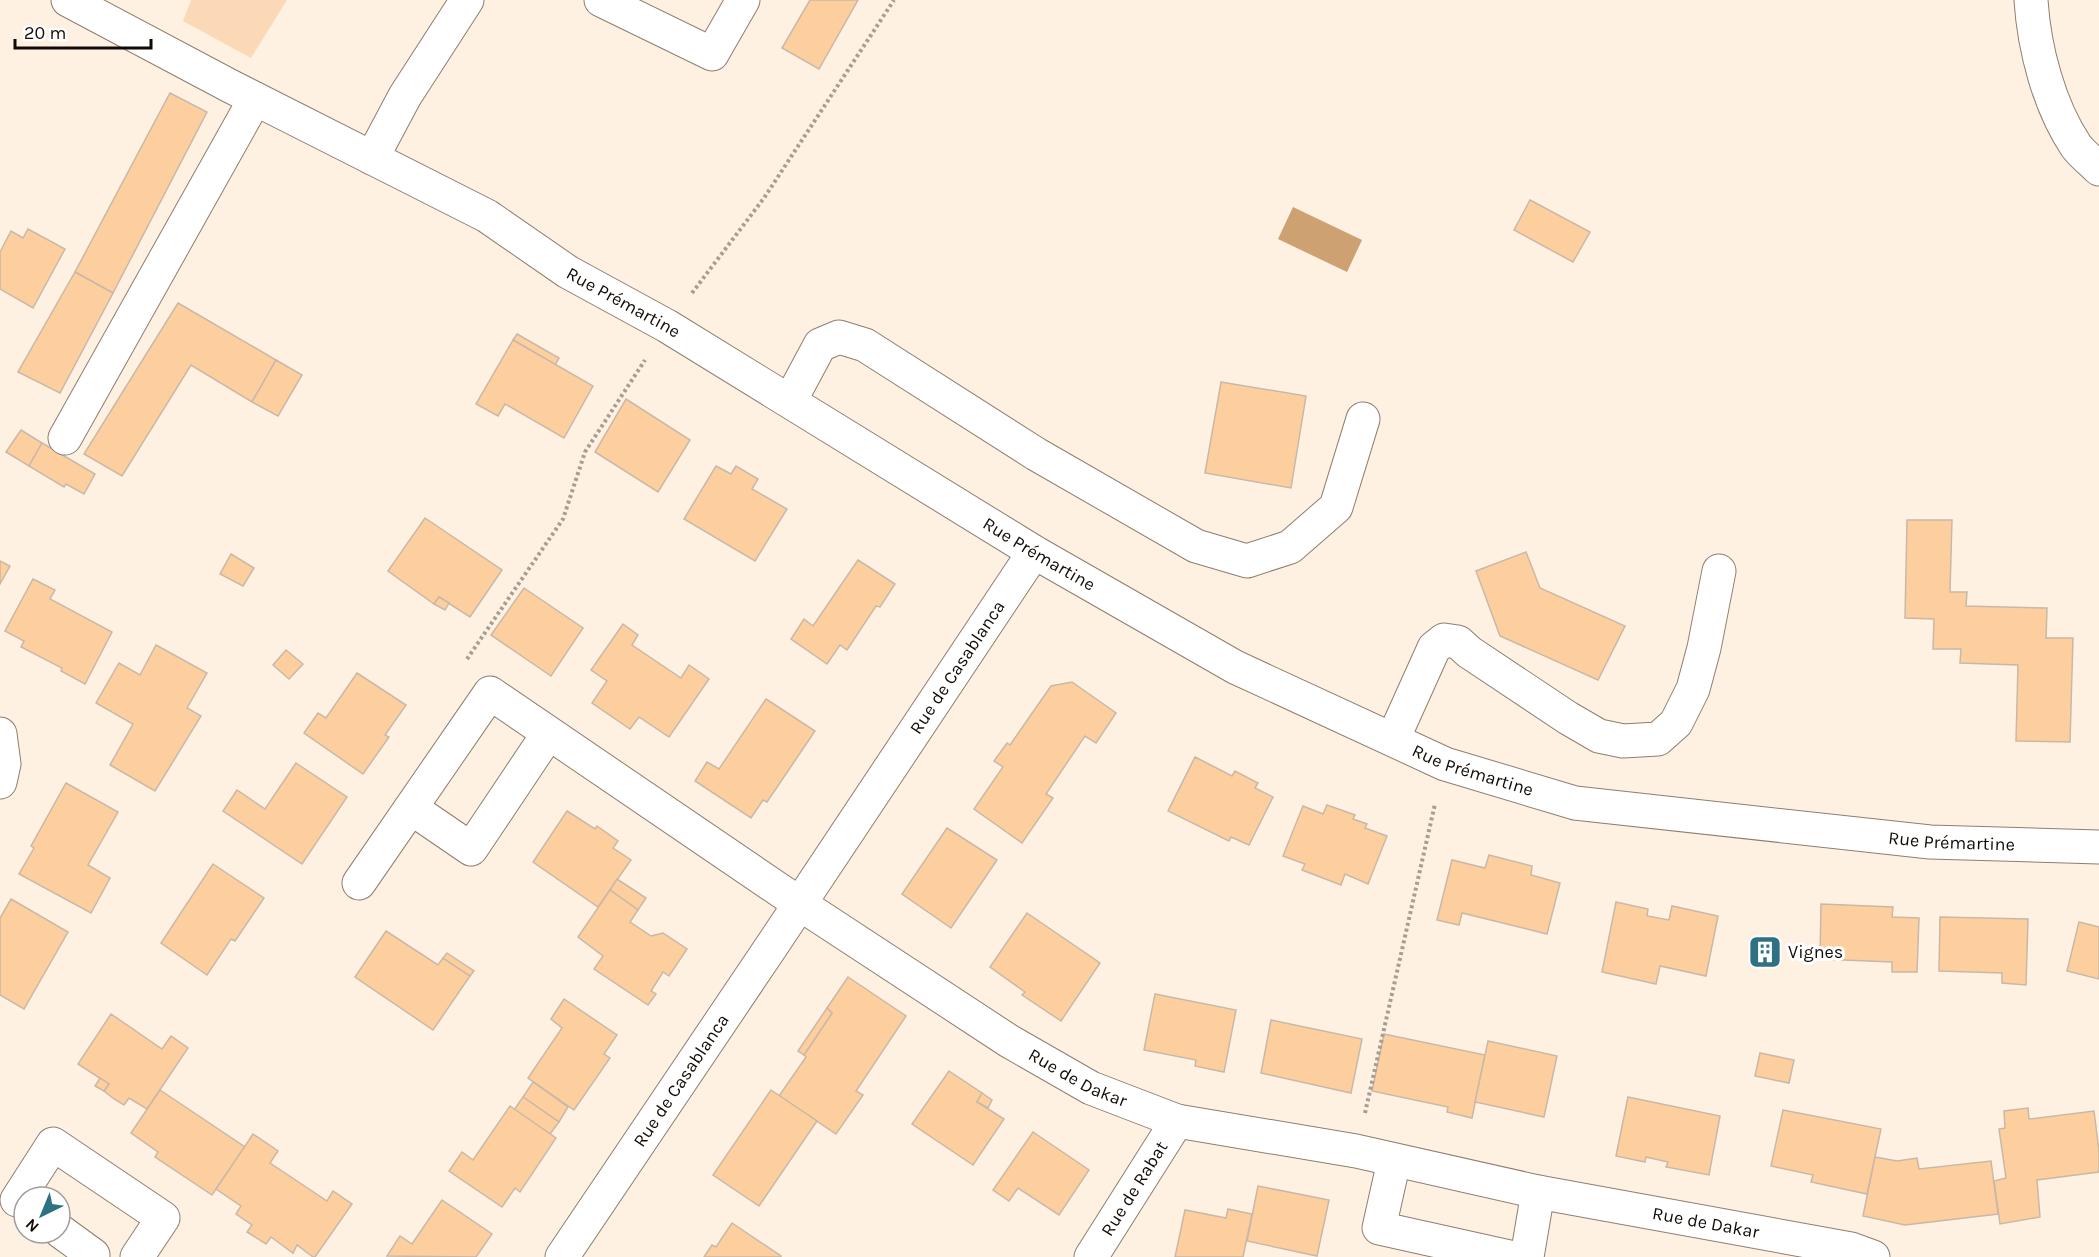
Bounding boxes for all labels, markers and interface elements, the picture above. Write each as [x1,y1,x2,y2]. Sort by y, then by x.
scale bar [15,12,152,50]
text: 20 m [24,22,66,44]
street label: Rue Prémartine [562,262,684,343]
street label: Rue Prémartine [979,512,1099,596]
street label: Rue de Casablanca [905,596,1010,738]
street label: Rue Prémartine [1409,739,1536,801]
street label: Rue Prémartine [1887,827,2015,856]
building icon: Vignes [1747,934,1783,970]
place label: Vignes [1788,941,1843,963]
street label: Rue de Casablanca [628,1010,734,1151]
street label: Rue de Dakar [1025,1044,1131,1112]
street label: Rue de Rabat [1096,1137,1173,1240]
north arrow [12,1185,72,1245]
street label: Rue de Dakar [1651,1202,1761,1243]
text: N [21,1215,43,1236]

